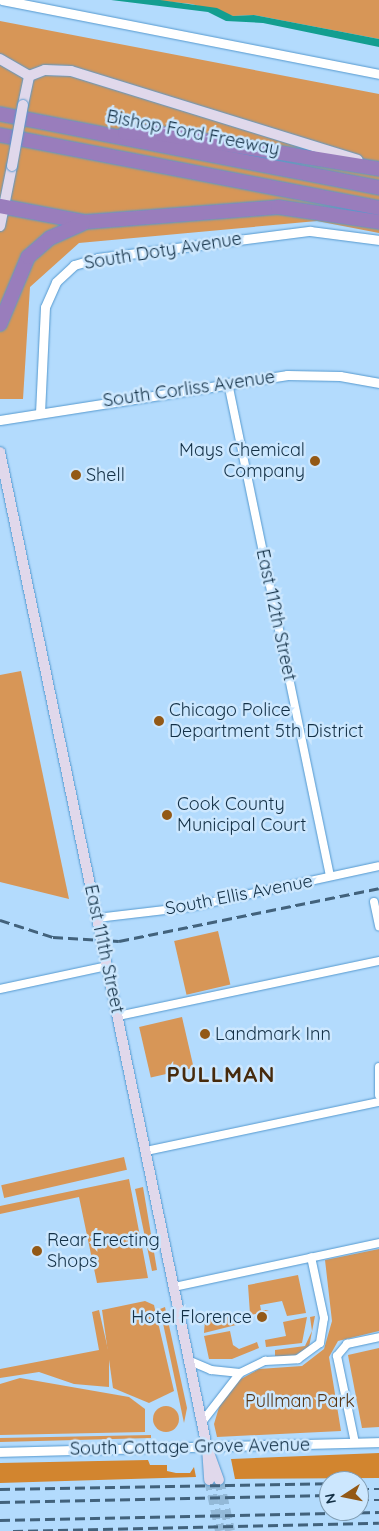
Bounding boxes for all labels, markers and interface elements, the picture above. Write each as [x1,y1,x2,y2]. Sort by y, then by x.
street label: Bishop Ford Freeway [105,106,281,160]
street label: South Doty Avenue [83,228,243,274]
street label: South Corliss Avenue [102,366,276,412]
place label: Mays Chemical Company [179,440,305,482]
marker: Mays Chemical Company [309,455,321,467]
place label: Shell [86,464,125,486]
marker: Shell [70,469,82,481]
street label: East 112th Street [251,547,301,683]
place label: Chicago Police Department 5th District [169,700,364,742]
marker: Chicago Police Department 5th District [153,715,165,727]
place label: Cook County Municipal Court [177,794,306,836]
marker: Cook County Municipal Court [161,809,173,821]
street label: South Ellis Avenue [163,870,315,920]
street label: East 111th Street [80,883,128,1015]
place label: Landmark Inn [215,1023,331,1045]
marker: Landmark Inn [199,1028,211,1040]
district label: PULLMAN [166,1062,276,1088]
place label: Rear Erecting Shops [47,1230,160,1272]
marker: Rear Erecting Shops [31,1245,43,1257]
place label: Hotel Florence [131,1306,252,1328]
marker: Hotel Florence [256,1311,268,1323]
park label: Pullman Park [245,1390,355,1412]
street label: South Cottage Grove Avenue [70,1434,310,1460]
north arrow [319,1471,369,1521]
text: N [320,1492,340,1505]

